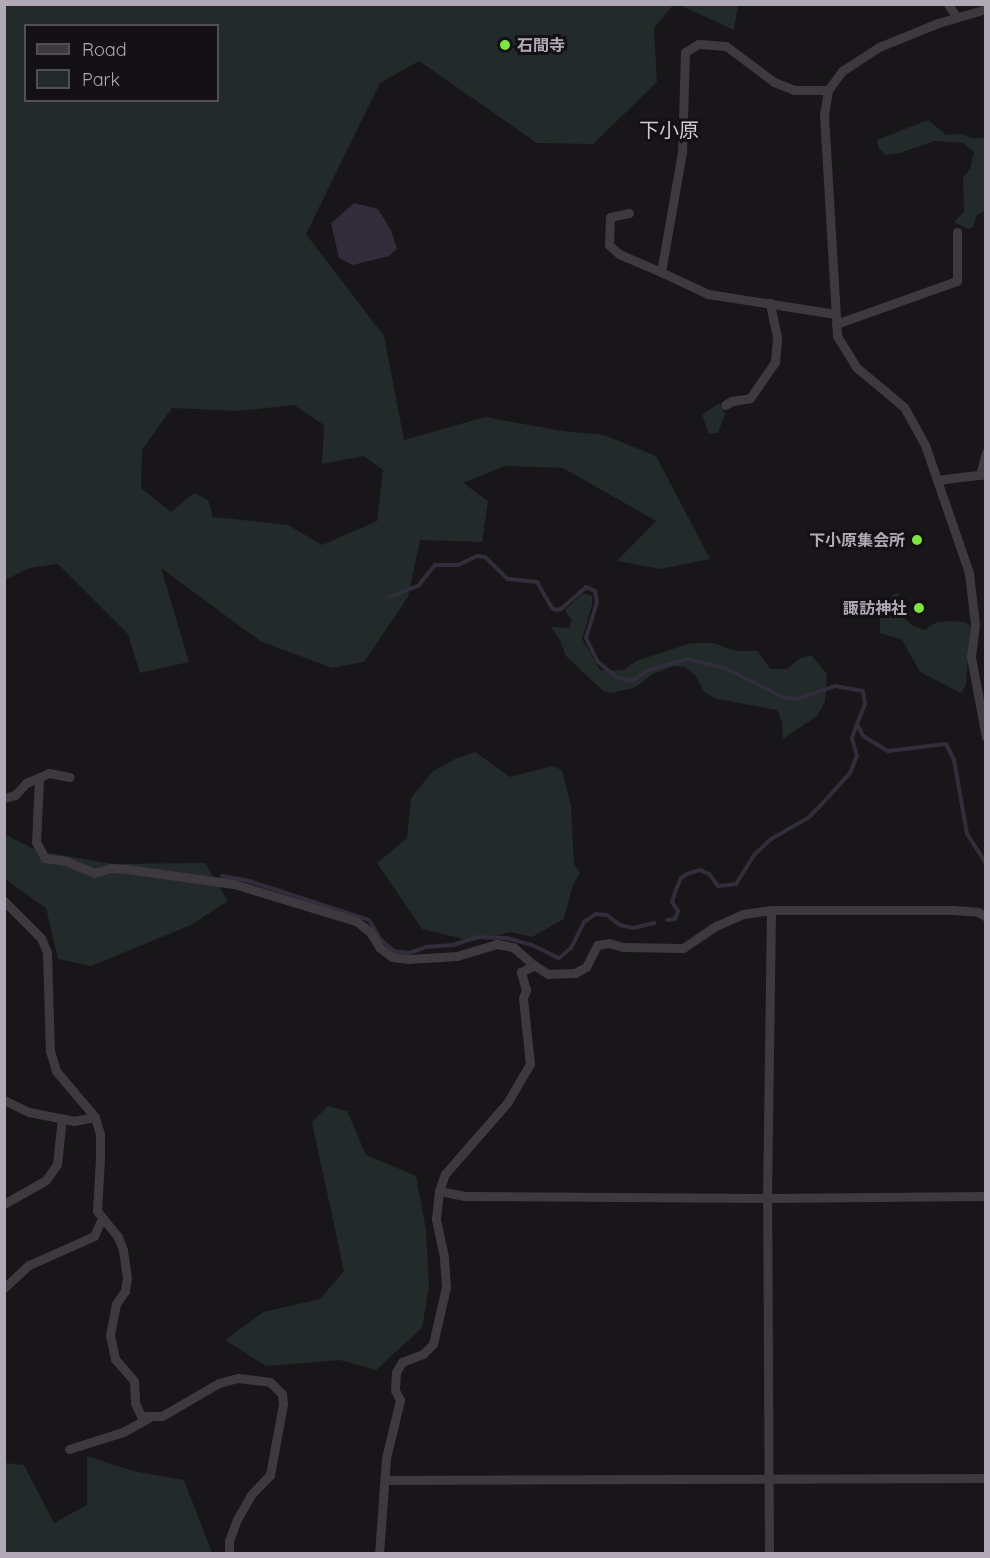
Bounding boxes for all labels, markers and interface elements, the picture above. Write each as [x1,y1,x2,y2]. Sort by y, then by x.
legend [24,24,219,102]
place label: 石間寺 [517,35,565,55]
text: Road [82,38,127,61]
marker: 石間寺 [498,38,512,52]
text: Park [82,68,120,91]
district label: 下小原 [639,117,699,141]
place label: 下小原集会所 [809,530,905,550]
marker: 下小原集会所 [910,533,924,547]
place label: 諏訪神社 [843,598,907,618]
marker: 諏訪神社 [912,601,926,615]

